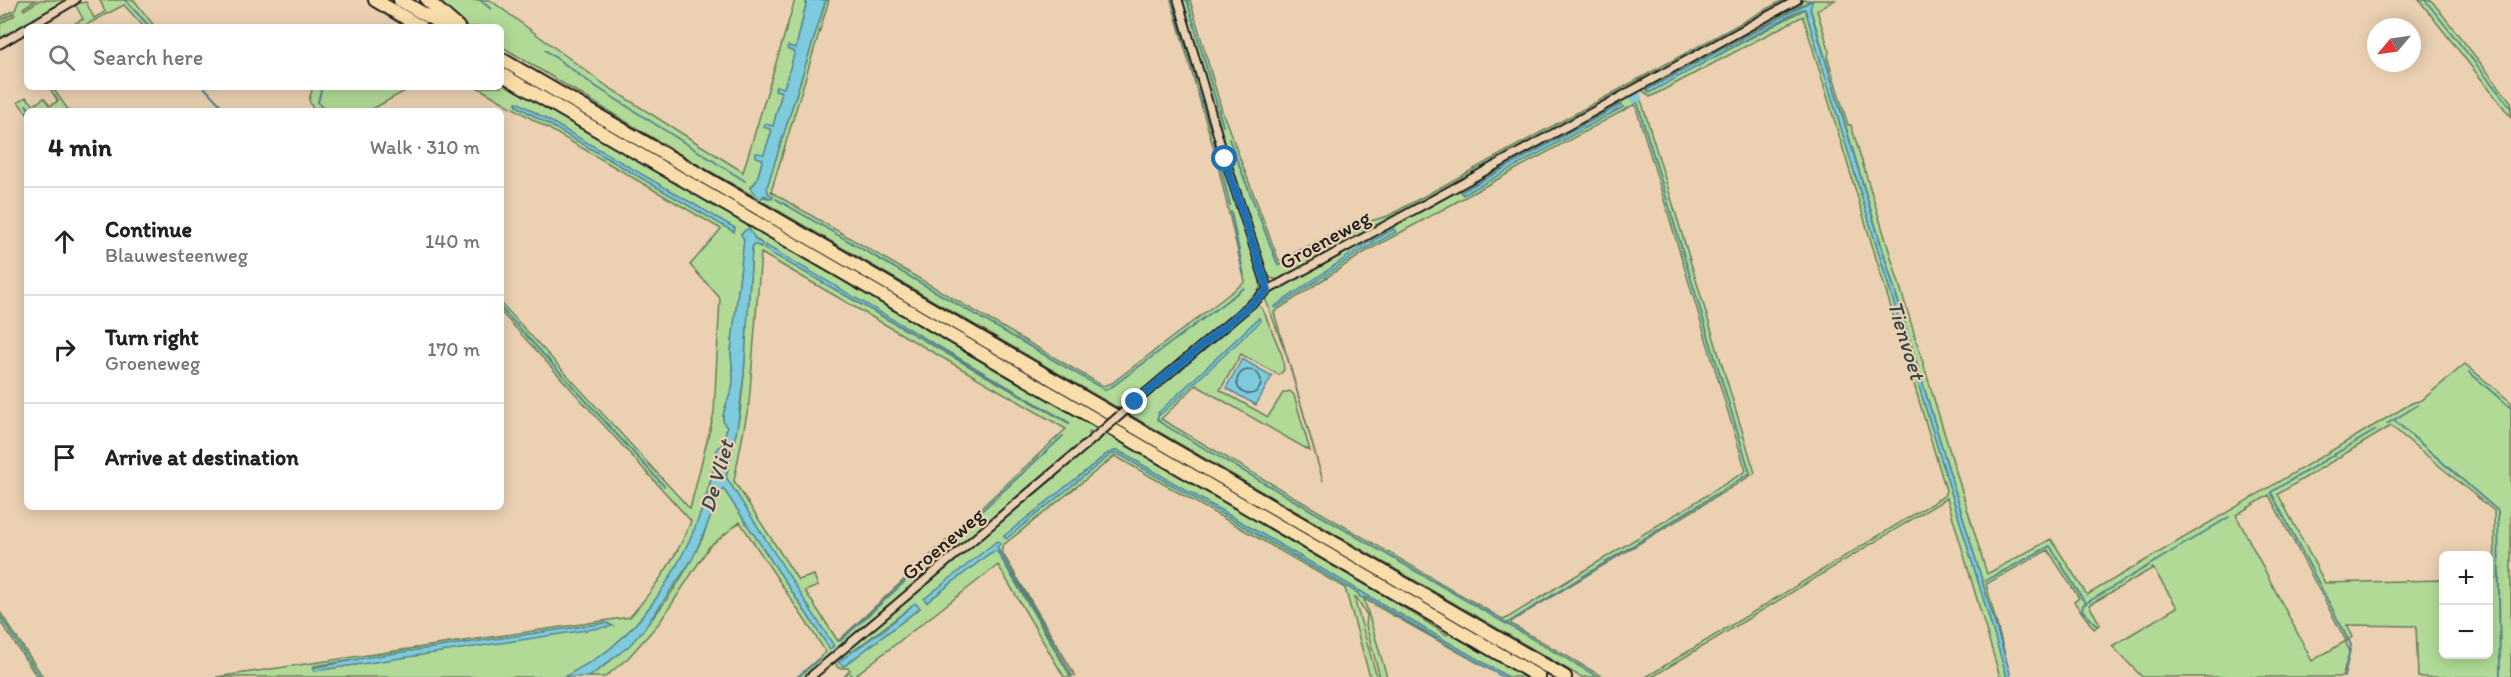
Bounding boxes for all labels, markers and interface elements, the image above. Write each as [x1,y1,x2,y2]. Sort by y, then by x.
north arrow [2367,18,2421,72]
search box [24,24,504,90]
icon: search [45,41,78,74]
text: Search here [93,44,203,71]
text: 4 min [48,131,112,163]
text: Walk · 310 m [370,135,480,159]
route start [1211,145,1237,171]
street label: Groeneweg [1275,204,1375,275]
text: Continue [105,216,192,243]
icon: ahead [48,225,81,258]
text: 140 m [425,229,480,253]
text: Blauwesteenweg [105,243,248,267]
water label: Tienvoet [1882,297,1932,384]
text: Turn right [105,324,199,351]
icon: right [48,333,81,366]
text: 170 m [427,337,480,361]
text: Groeneweg [105,351,200,375]
route end [1121,388,1147,414]
water label: De Vliet [693,435,740,515]
icon: arrive [48,441,81,474]
text: Arrive at destination [105,444,299,471]
street label: Groeneweg [896,502,989,585]
map controls [2439,551,2493,659]
button: + [2439,551,2493,605]
button: − [2439,605,2493,659]

